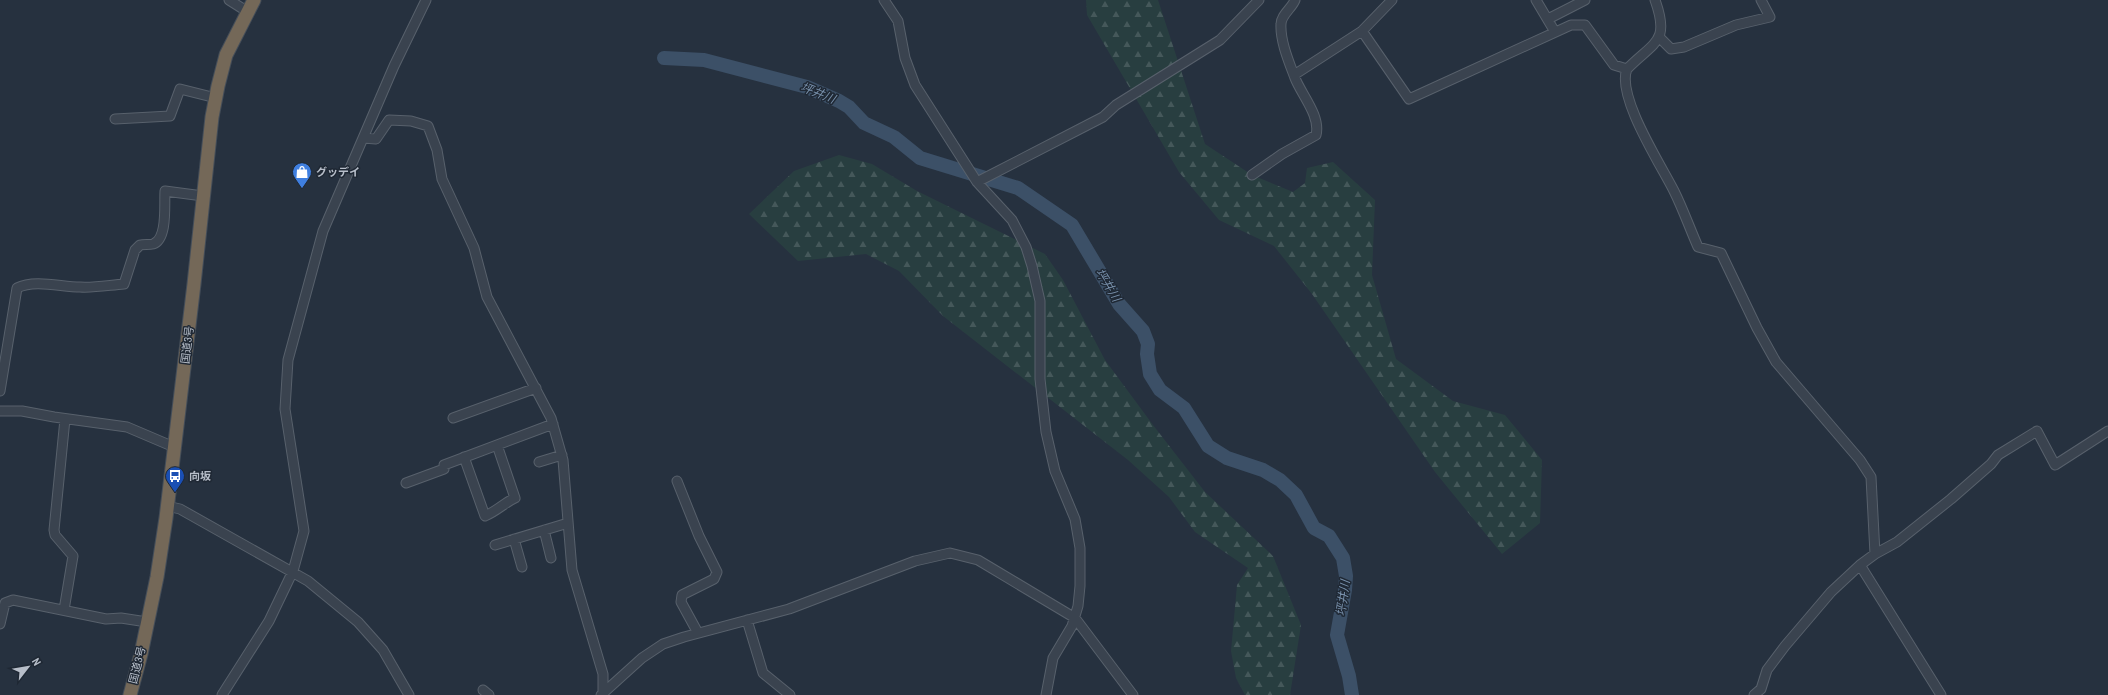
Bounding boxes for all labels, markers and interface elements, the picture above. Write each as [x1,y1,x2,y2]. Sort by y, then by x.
water label: 坪井川 [798,79,840,108]
shop icon: グッデイ [291,161,313,189]
place label: グッデイ [316,165,360,179]
water label: 坪井川 [1092,265,1125,306]
street label: 国道3号 [178,325,196,365]
bus stop icon: 向坂 [164,465,186,493]
place label: 向坂 [189,469,211,483]
water label: 坪井川 [1333,577,1354,617]
street label: 国道3号 [126,645,148,685]
north arrow [8,647,48,687]
text: N [29,655,44,668]

